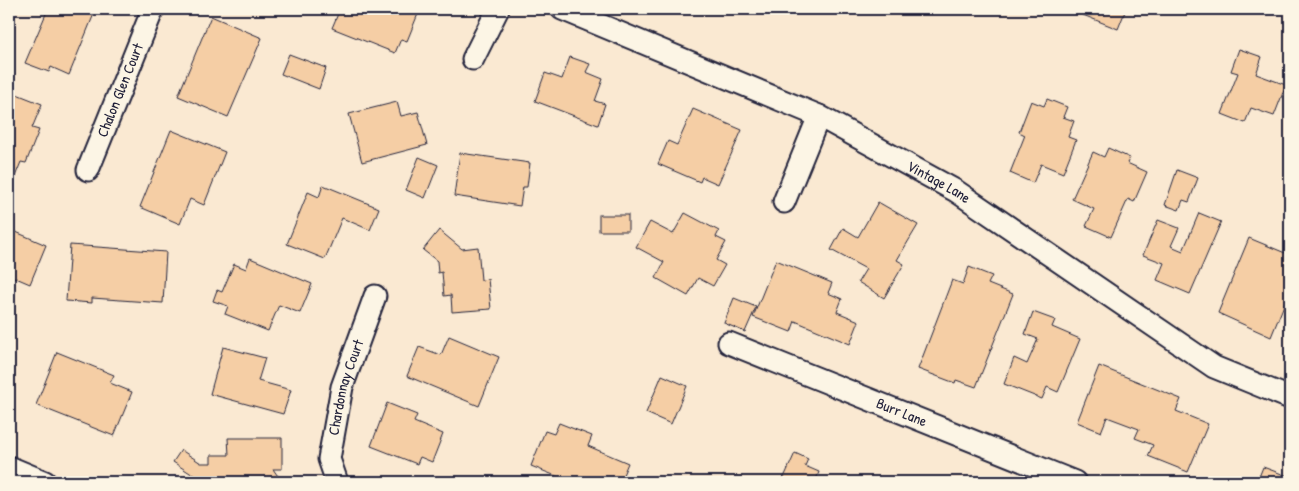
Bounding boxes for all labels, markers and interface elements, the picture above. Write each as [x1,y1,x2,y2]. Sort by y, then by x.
street label: Chalon Glen Court [91,39,148,140]
street label: Vintage Lane [903,155,975,208]
street label: Chardonnay Court [322,336,369,437]
street label: Burr Lane [873,392,930,431]

